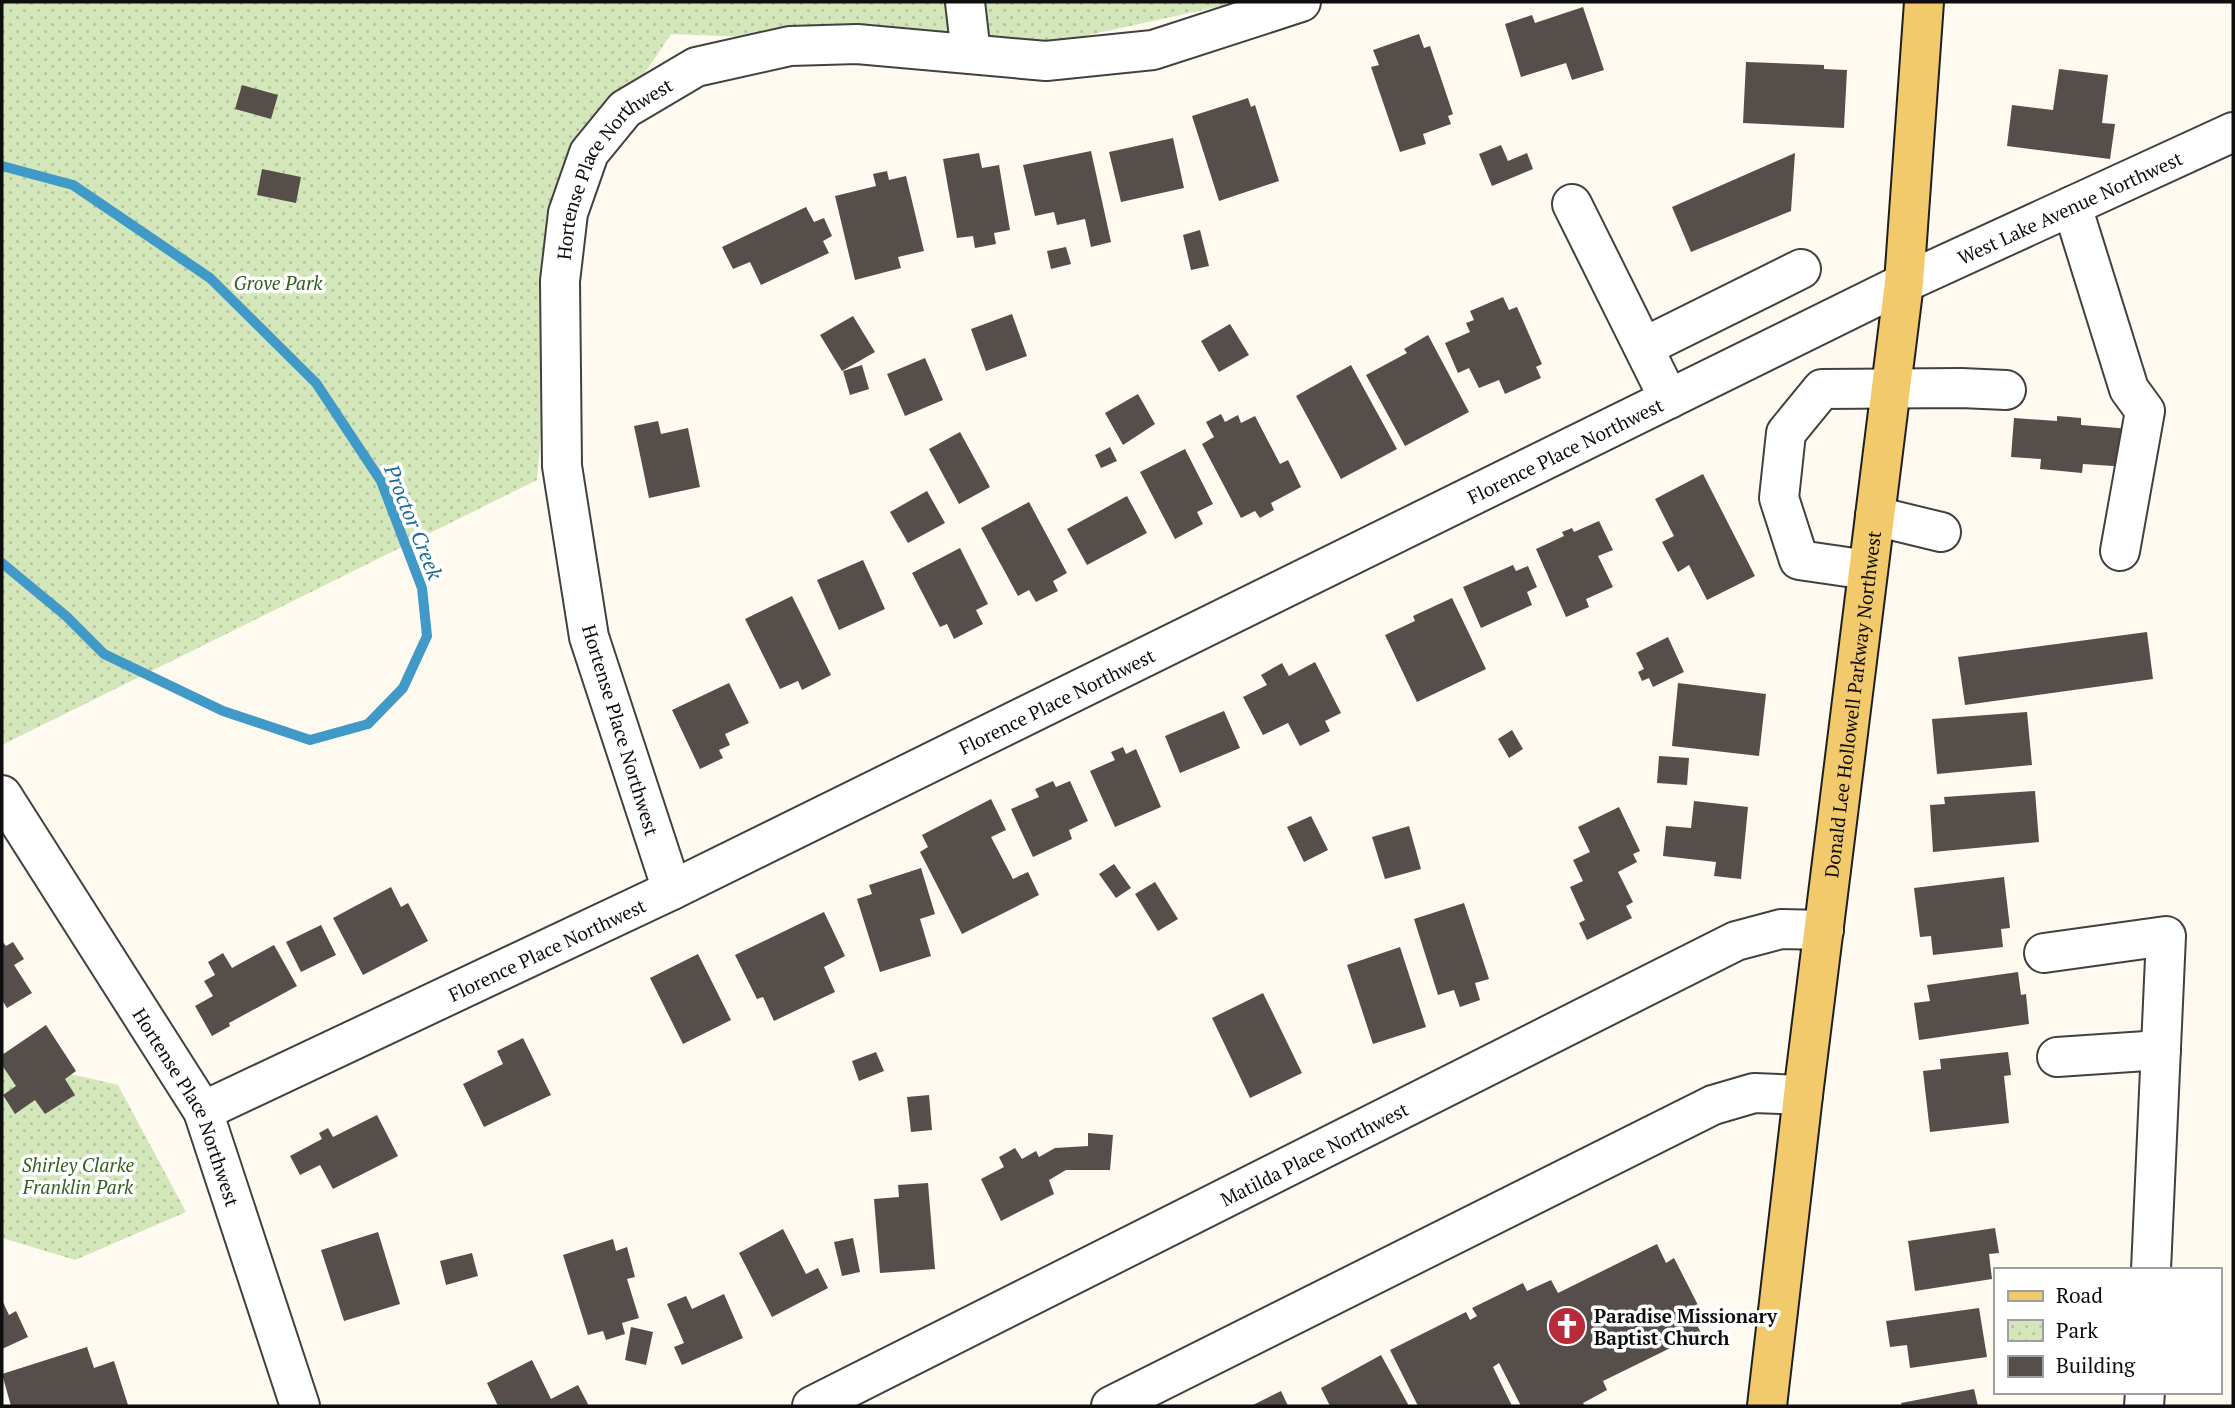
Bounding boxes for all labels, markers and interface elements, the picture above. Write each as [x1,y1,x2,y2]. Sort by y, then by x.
street label: Hortense Place Northwest [550,71,677,261]
street label: West Lake Avenue Northwest [1953,145,2186,269]
park label: Grove Park [234,270,323,295]
street label: Florence Place Northwest [1463,391,1667,509]
water label: Proctor Creek [378,459,450,584]
street label: Donald Lee Hollowell Parkway Northwest [1818,529,1886,879]
street label: Hortense Place Northwest [577,621,665,839]
street label: Florence Place Northwest [954,642,1158,759]
street label: Florence Place Northwest [444,892,649,1006]
street label: Hortense Place Northwest [128,1003,246,1209]
street label: Matilda Place Northwest [1216,1096,1412,1211]
park label: Shirley Clarke Franklin Park [22,1152,135,1199]
legend [1994,1268,2221,1394]
text: Road [2056,1281,2103,1309]
place label: Paradise Missionary Baptist Church [1594,1303,1778,1350]
church icon: Paradise Missionary Baptist Church [1546,1305,1588,1347]
text: Park [2056,1316,2098,1344]
text: Building [2056,1351,2136,1379]

